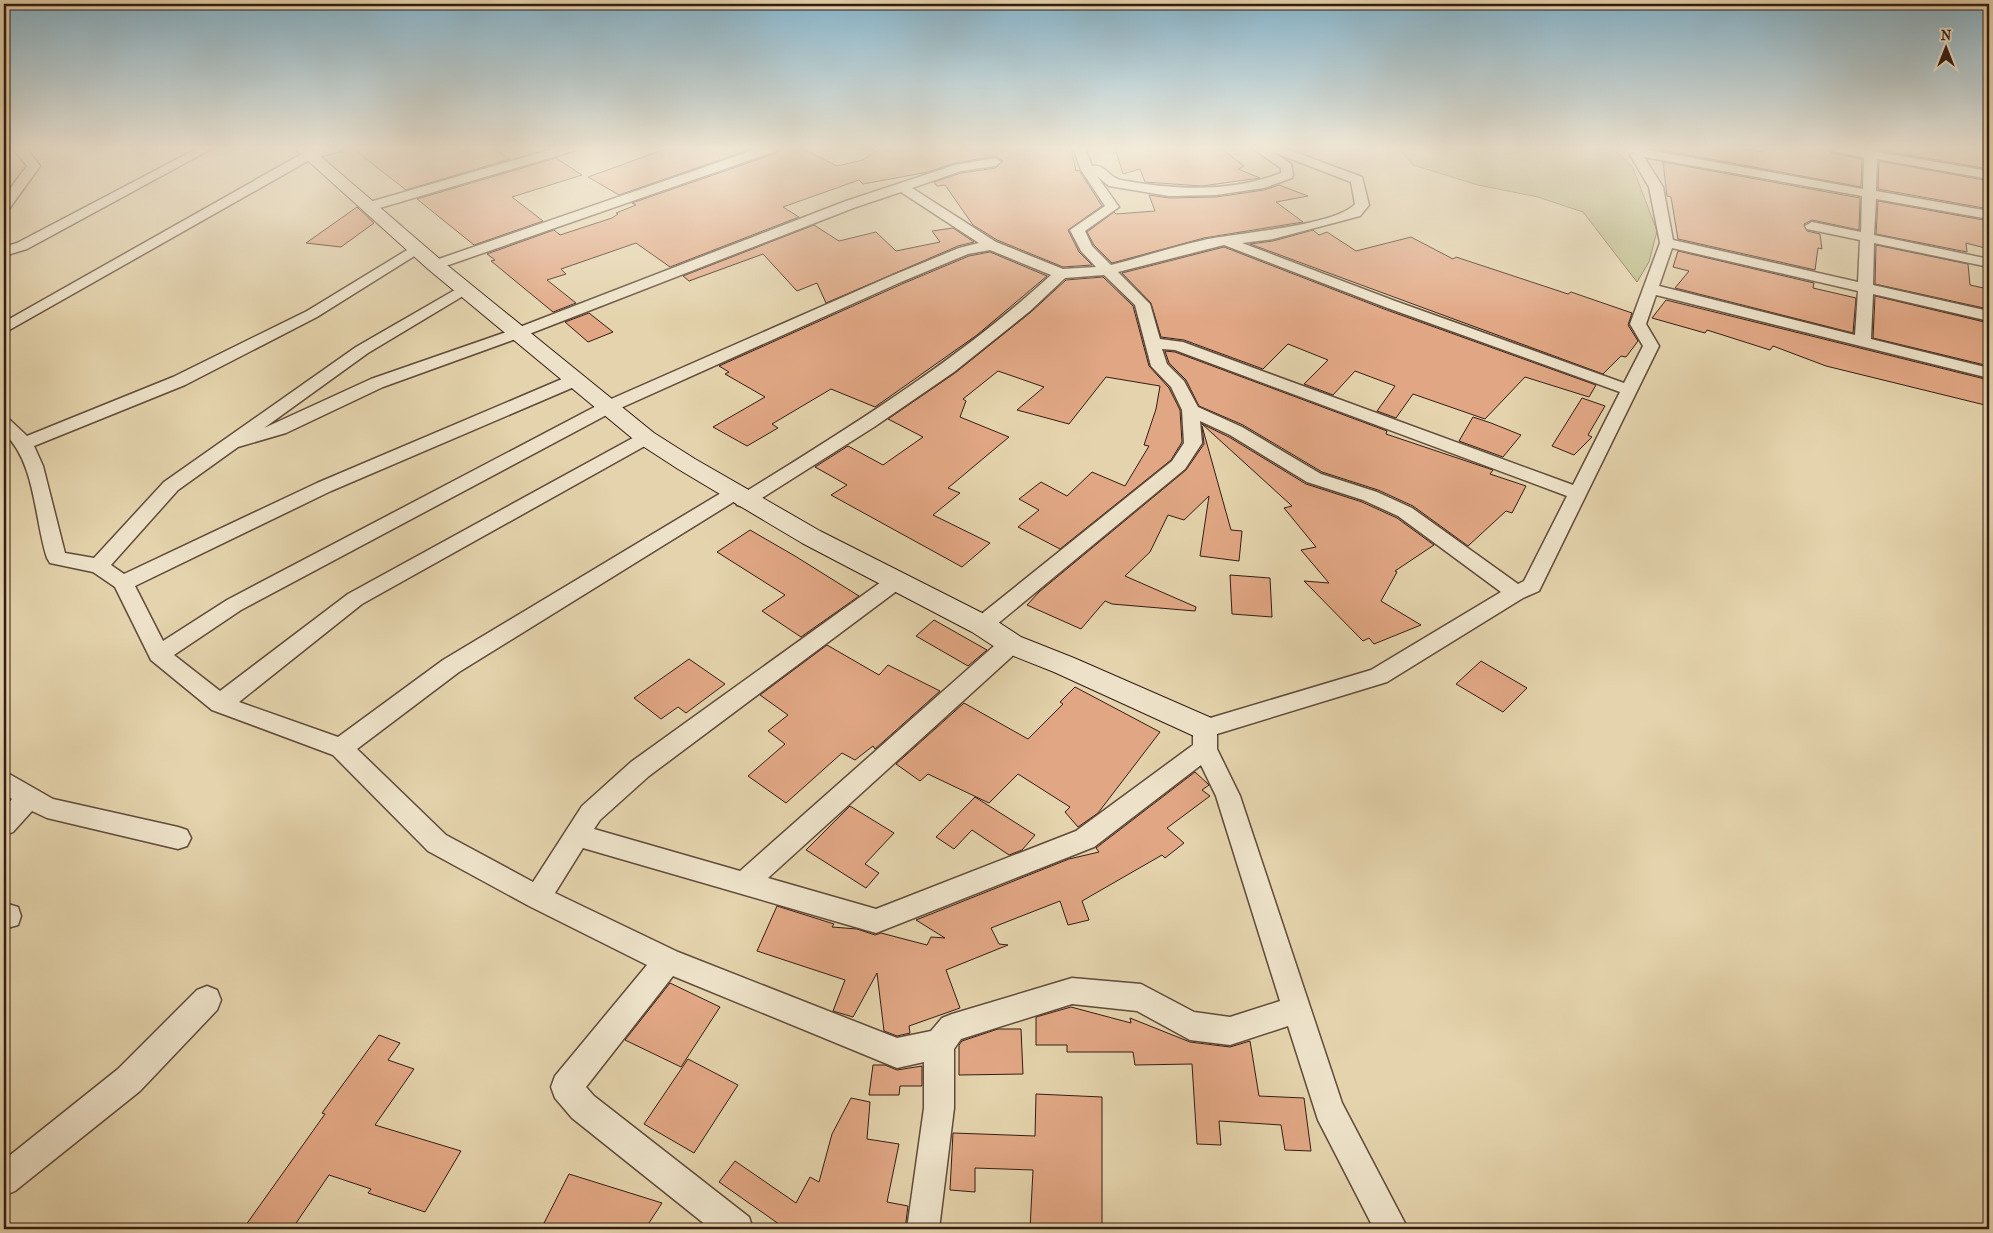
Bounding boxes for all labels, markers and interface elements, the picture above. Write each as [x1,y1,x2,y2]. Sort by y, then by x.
north arrow [1920,22,1970,72]
text: N [1941,27,1952,44]

